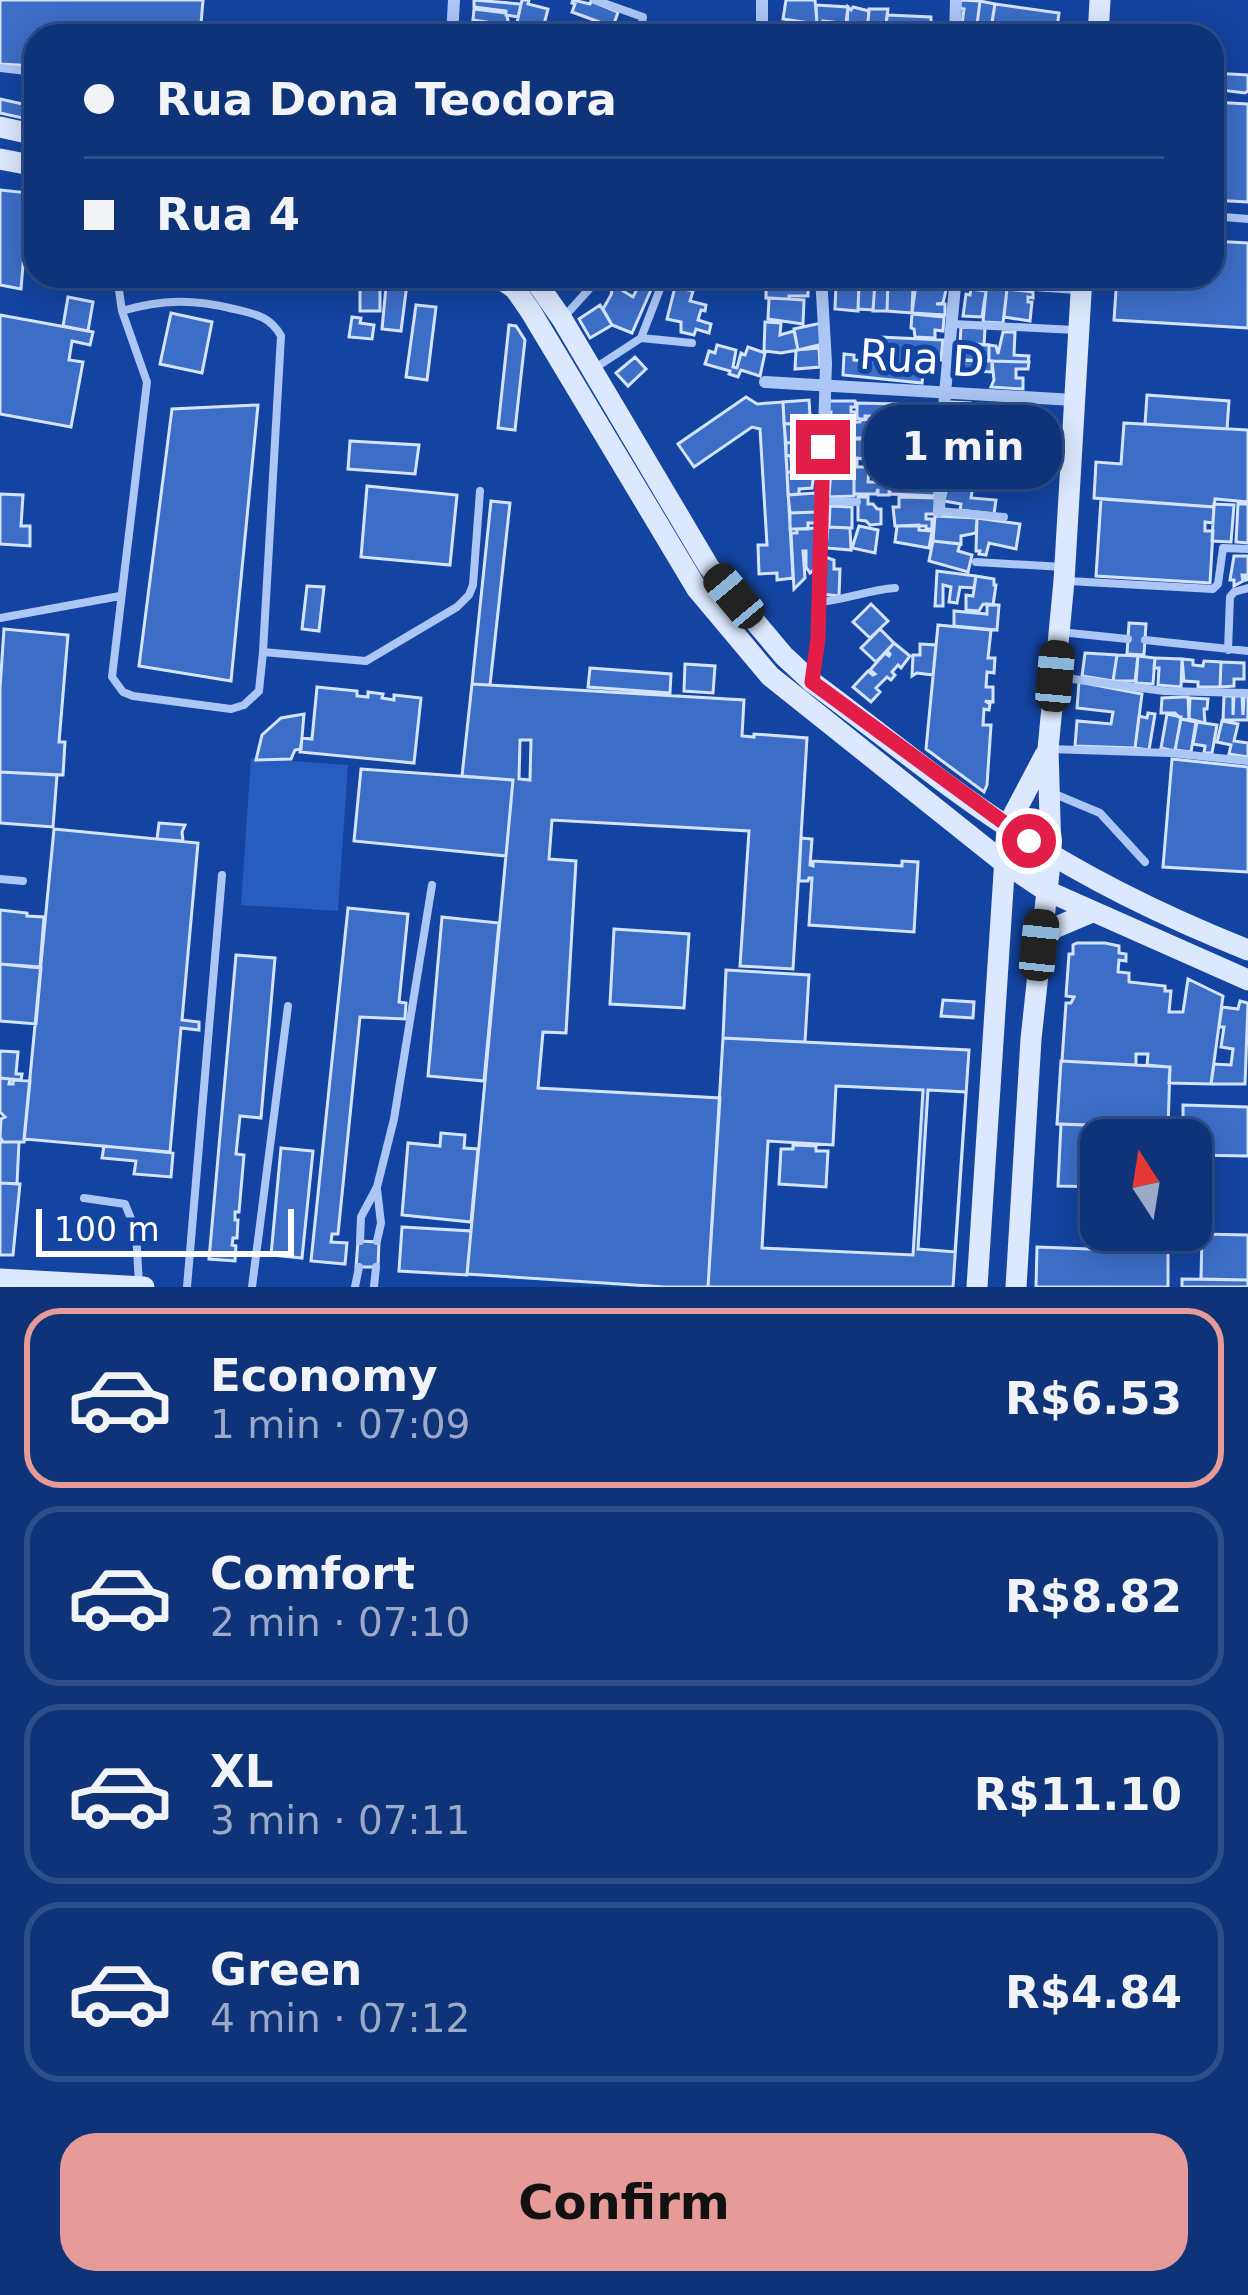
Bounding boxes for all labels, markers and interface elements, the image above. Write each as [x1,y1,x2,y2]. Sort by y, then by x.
text: Rua Dona Teodora [156,73,617,126]
text: Rua 4 [156,188,300,241]
street label: Rua D [858,330,986,387]
callout: 1 min [865,405,1063,489]
route end [796,420,850,474]
text: 1 min [902,424,1024,469]
car [697,557,771,635]
car [1034,639,1076,713]
route start [1002,814,1056,868]
car [1017,907,1061,983]
north arrow [1080,1119,1212,1251]
map controls [1080,1119,1212,1251]
scale bar [36,1203,294,1256]
text: 100 m [54,1210,160,1249]
icon: car [66,1344,174,1452]
text: Economy [210,1349,438,1402]
text: R$6.53 [1005,1372,1182,1425]
text: 1 min · 07:09 [210,1402,470,1447]
icon: car [66,1542,174,1650]
text: Comfort [210,1547,415,1600]
text: R$8.82 [1005,1570,1182,1623]
text: 2 min · 07:10 [210,1600,470,1645]
icon: car [66,1740,174,1848]
text: XL [210,1745,273,1798]
text: R$11.10 [974,1768,1182,1821]
text: 3 min · 07:11 [210,1798,470,1843]
icon: car [66,1938,174,2046]
text: Green [210,1943,362,1996]
text: R$4.84 [1005,1966,1182,2019]
text: 4 min · 07:12 [210,1996,470,2041]
button: Confirm [60,2133,1188,2271]

